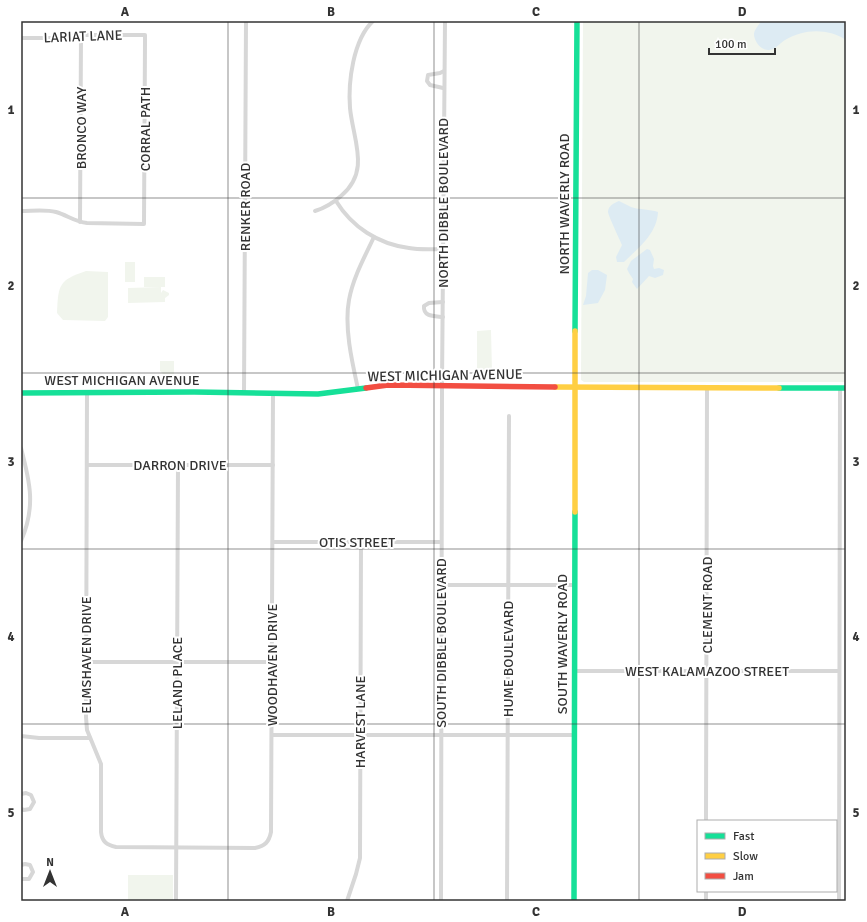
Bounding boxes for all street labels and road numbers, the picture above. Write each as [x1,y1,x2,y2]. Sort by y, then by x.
street label: LARIAT LANE [43,27,123,46]
street label: BRONCO WAY [73,87,90,169]
street label: CORRAL PATH [137,87,154,171]
street label: NORTH DIBBLE BOULEVARD [435,118,452,288]
street label: NORTH WAVERLY ROAD [556,134,573,275]
street label: RENKER ROAD [237,163,254,251]
street label: WEST MICHIGAN AVENUE [367,366,523,385]
street label: WEST MICHIGAN AVENUE [44,372,200,389]
street label: DARRON DRIVE [133,457,227,474]
street label: OTIS STREET [319,534,395,551]
street label: CLEMENT ROAD [699,556,716,654]
street label: SOUTH DIBBLE BOULEVARD [433,558,450,728]
street label: SOUTH WAVERLY ROAD [554,574,571,714]
street label: ELMSHAVEN DRIVE [78,596,95,714]
street label: HUME BOULEVARD [500,601,517,717]
street label: WOODHAVEN DRIVE [264,604,281,726]
street label: LELAND PLACE [169,637,186,729]
street label: WEST KALAMAZOO STREET [625,663,789,680]
street label: HARVEST LANE [352,676,369,768]

